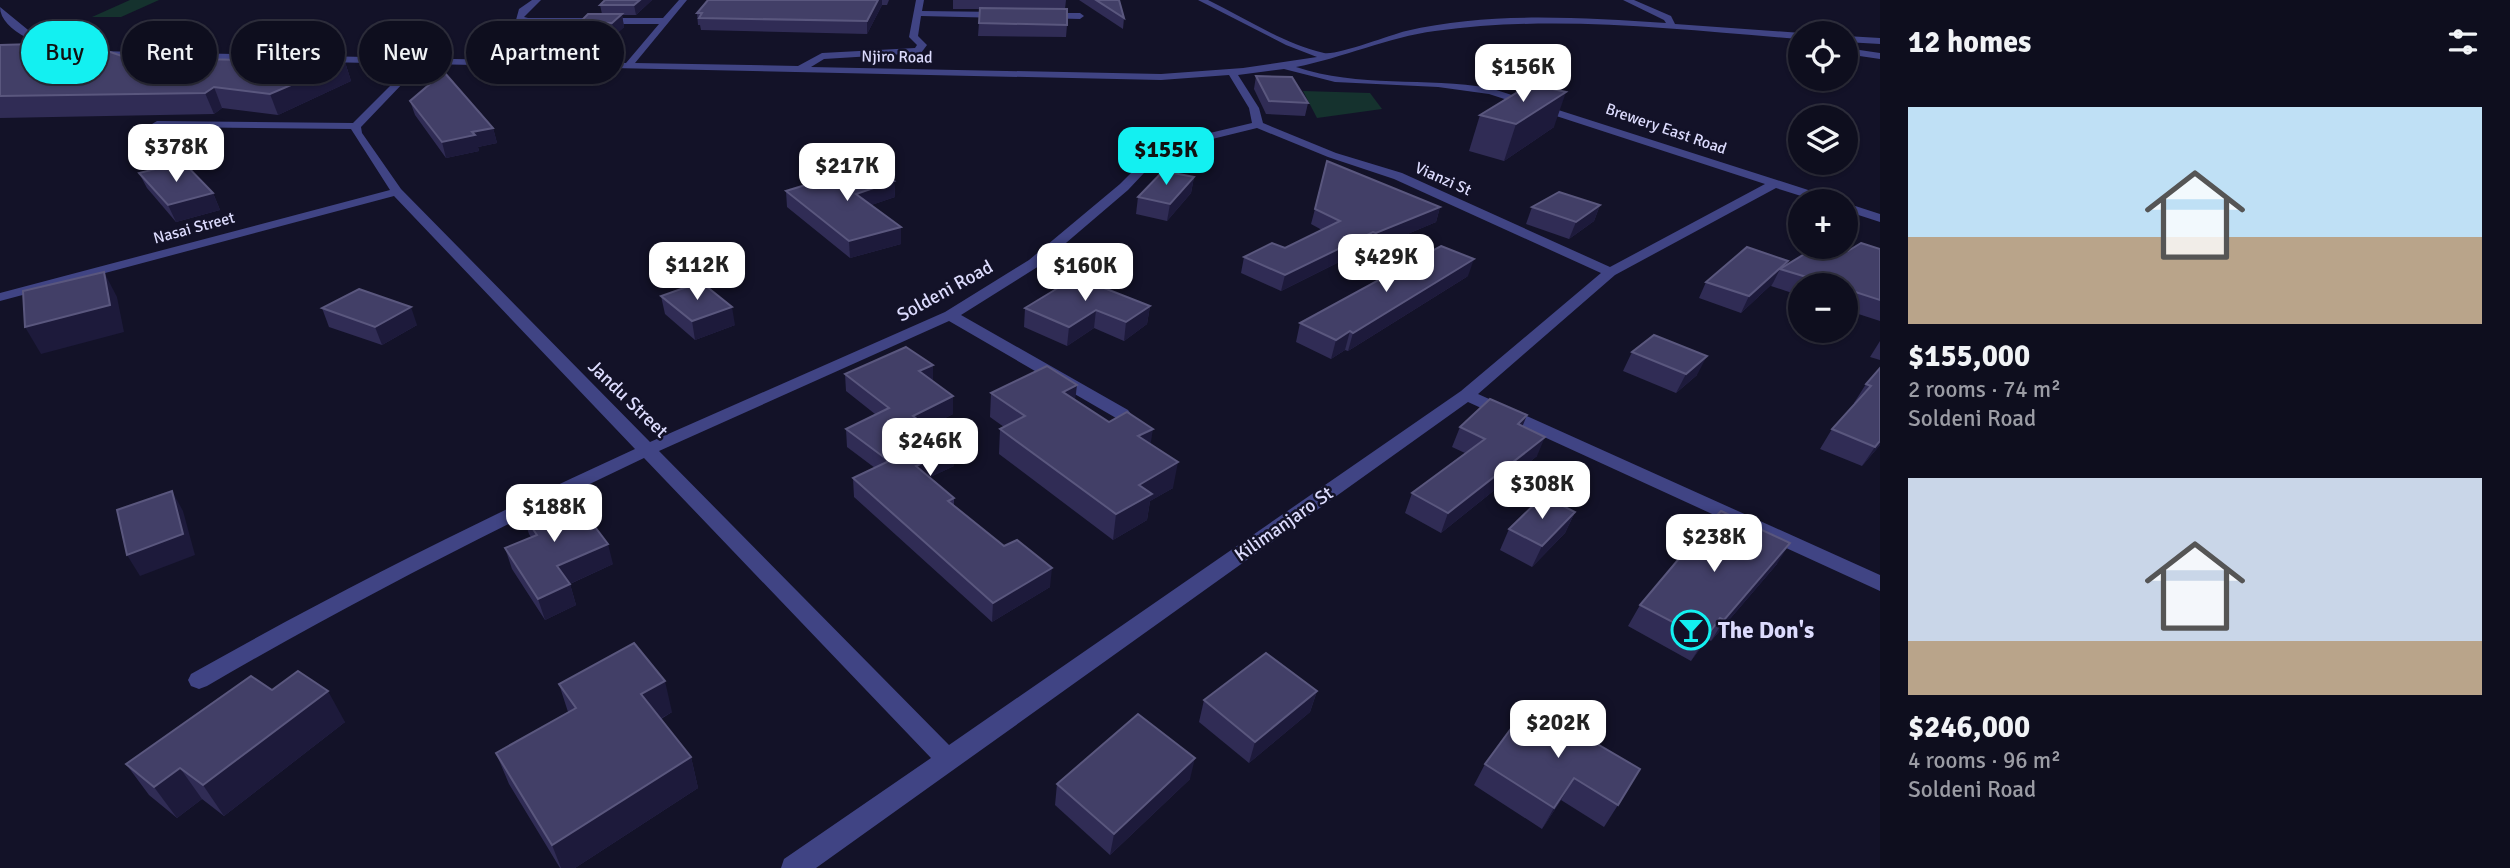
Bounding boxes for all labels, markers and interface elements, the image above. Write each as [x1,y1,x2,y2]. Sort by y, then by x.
chip: Buy [21,21,108,84]
chip: Rent [122,21,217,84]
chip: Filters [231,21,345,84]
chip: New [359,21,452,84]
chip: Apartment [466,21,624,84]
map controls [1788,21,1858,343]
button: locate [1788,21,1858,91]
icon: filters [2444,23,2482,61]
text: 12 homes [1908,24,2031,61]
pin: $156K [1474,44,1572,104]
street label: Njiro Road [861,46,933,68]
text: $156K [1491,52,1555,81]
street label: Brewery East Road [1603,99,1729,159]
button: layers [1788,105,1858,175]
pin: $378K [127,124,225,184]
pin: $155K [1117,128,1215,187]
text: $378K [144,132,208,161]
text: $155K [1134,135,1198,164]
pin: $217K [798,144,896,203]
text: $217K [815,151,879,180]
icon: home [2132,152,2258,278]
street label: Vianzi St [1412,158,1475,200]
button: + [1788,189,1858,259]
street label: Nasai Street [151,207,237,248]
pin: $429K [1337,234,1435,294]
text: $429K [1354,242,1418,271]
pin: $112K [648,243,746,302]
pin: $160K [1036,244,1134,303]
text: $112K [665,250,729,279]
text: $160K [1053,251,1117,280]
street label: Soldeni Road [893,255,997,327]
button: − [1788,273,1858,343]
text: $155,000 [1908,338,2030,375]
street label: Jandu Street [583,355,673,443]
text: 2 rooms · 74 m² [1908,375,2061,404]
text: Soldeni Road [1908,404,2036,433]
pin: $246K [881,419,979,478]
text: $246K [898,426,962,455]
pin: $308K [1493,462,1591,521]
text: $308K [1510,469,1574,498]
street label: Kilimanjaro St [1230,481,1338,567]
pin: $188K [505,484,603,544]
text: $188K [522,492,586,521]
pin: $238K [1665,514,1763,574]
text: $238K [1682,522,1746,551]
icon: home [2132,523,2258,649]
bar icon: The Don's [1670,609,1712,651]
place label: The Don's [1718,616,1814,645]
pin: $202K [1509,700,1607,760]
text: $202K [1526,708,1590,737]
text: $246,000 [1908,709,2030,746]
text: 4 rooms · 96 m² [1908,746,2061,775]
text: Soldeni Road [1908,775,2036,804]

